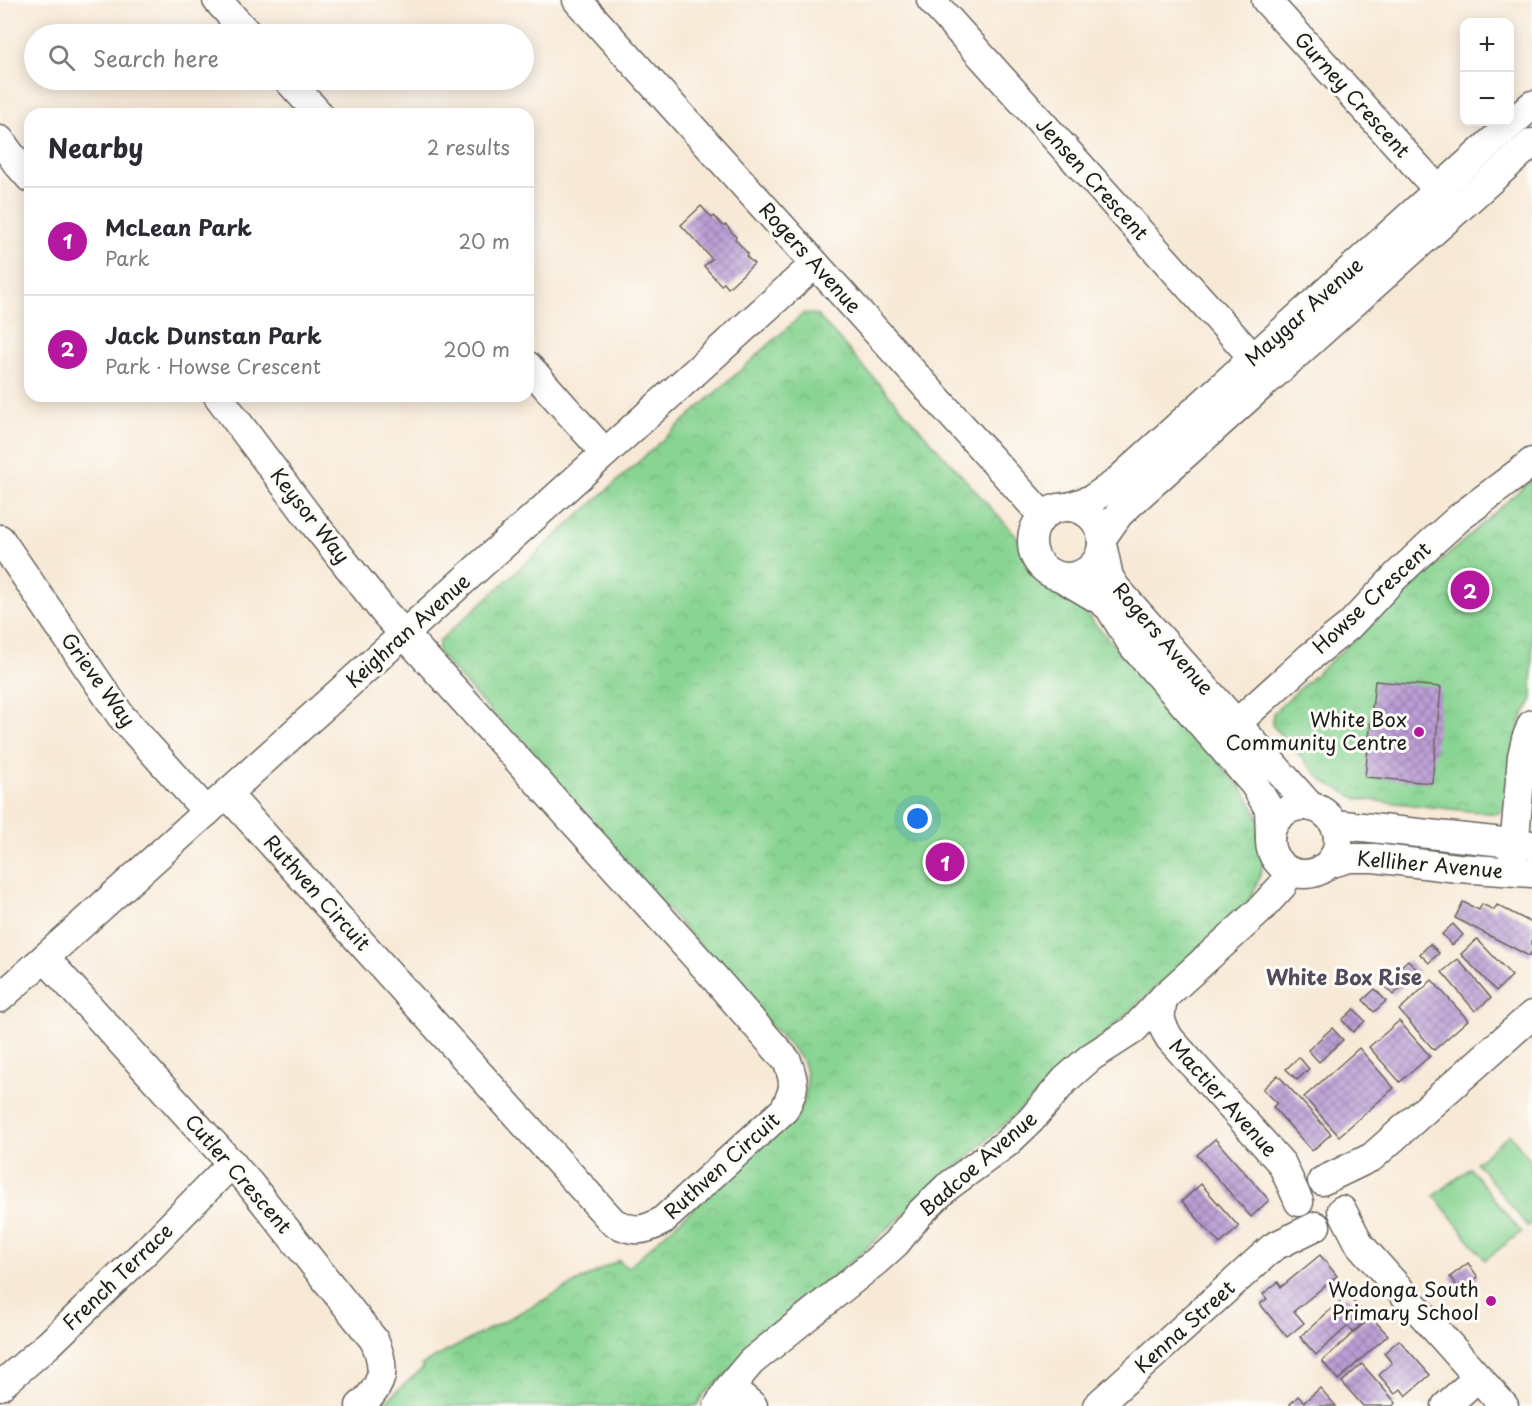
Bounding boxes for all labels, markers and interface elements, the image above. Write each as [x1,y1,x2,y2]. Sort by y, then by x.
map controls [1460,18,1514,126]
button: + [1460,18,1514,72]
search box [24,24,534,90]
street label: Gurney Crescent [1288,25,1418,164]
icon: search [45,41,78,74]
text: Search here [93,41,219,74]
button: − [1460,72,1514,126]
street label: Jensen Crescent [1029,110,1156,246]
text: Nearby [48,128,143,167]
text: 2 results [427,132,510,162]
street label: Rogers Avenue [753,195,869,320]
text: McLean Park [105,210,252,243]
text: 1 [63,226,72,256]
text: 20 m [458,226,510,256]
text: Park [105,243,150,273]
street label: Maygar Avenue [1237,250,1369,373]
text: Jack Dunstan Park [105,318,322,351]
text: 2 [60,334,75,364]
text: 200 m [443,334,510,364]
text: Park · Howse Crescent [105,351,321,381]
street label: Keysor Way [264,461,358,570]
street label: Howse Crescent [1305,534,1437,660]
street label: Keighran Avenue [338,566,476,694]
pin: 2 [1450,568,1490,612]
street label: Rogers Avenue [1106,575,1221,701]
street label: Grieve Way [54,626,143,733]
place label: White Box Community Centre [1226,704,1407,757]
marker: White Box Community Centre [1412,725,1426,739]
your location [903,804,932,833]
street label: Ruthven Circuit [257,828,378,957]
pin: 1 [926,840,964,884]
street label: Kelliher Avenue [1356,843,1504,885]
district label: White Box Rise [1266,960,1422,992]
street label: Mactier Avenue [1163,1032,1285,1163]
street label: Badcoe Avenue [912,1103,1043,1223]
street label: Ruthven Circuit [657,1105,786,1226]
street label: Cutler Crescent [178,1107,299,1240]
street label: French Terrace [55,1216,179,1337]
street label: Kenna Street [1127,1273,1241,1380]
place label: Wodonga South Primary School [1328,1274,1479,1327]
marker: Wodonga South Primary School [1484,1294,1498,1308]

